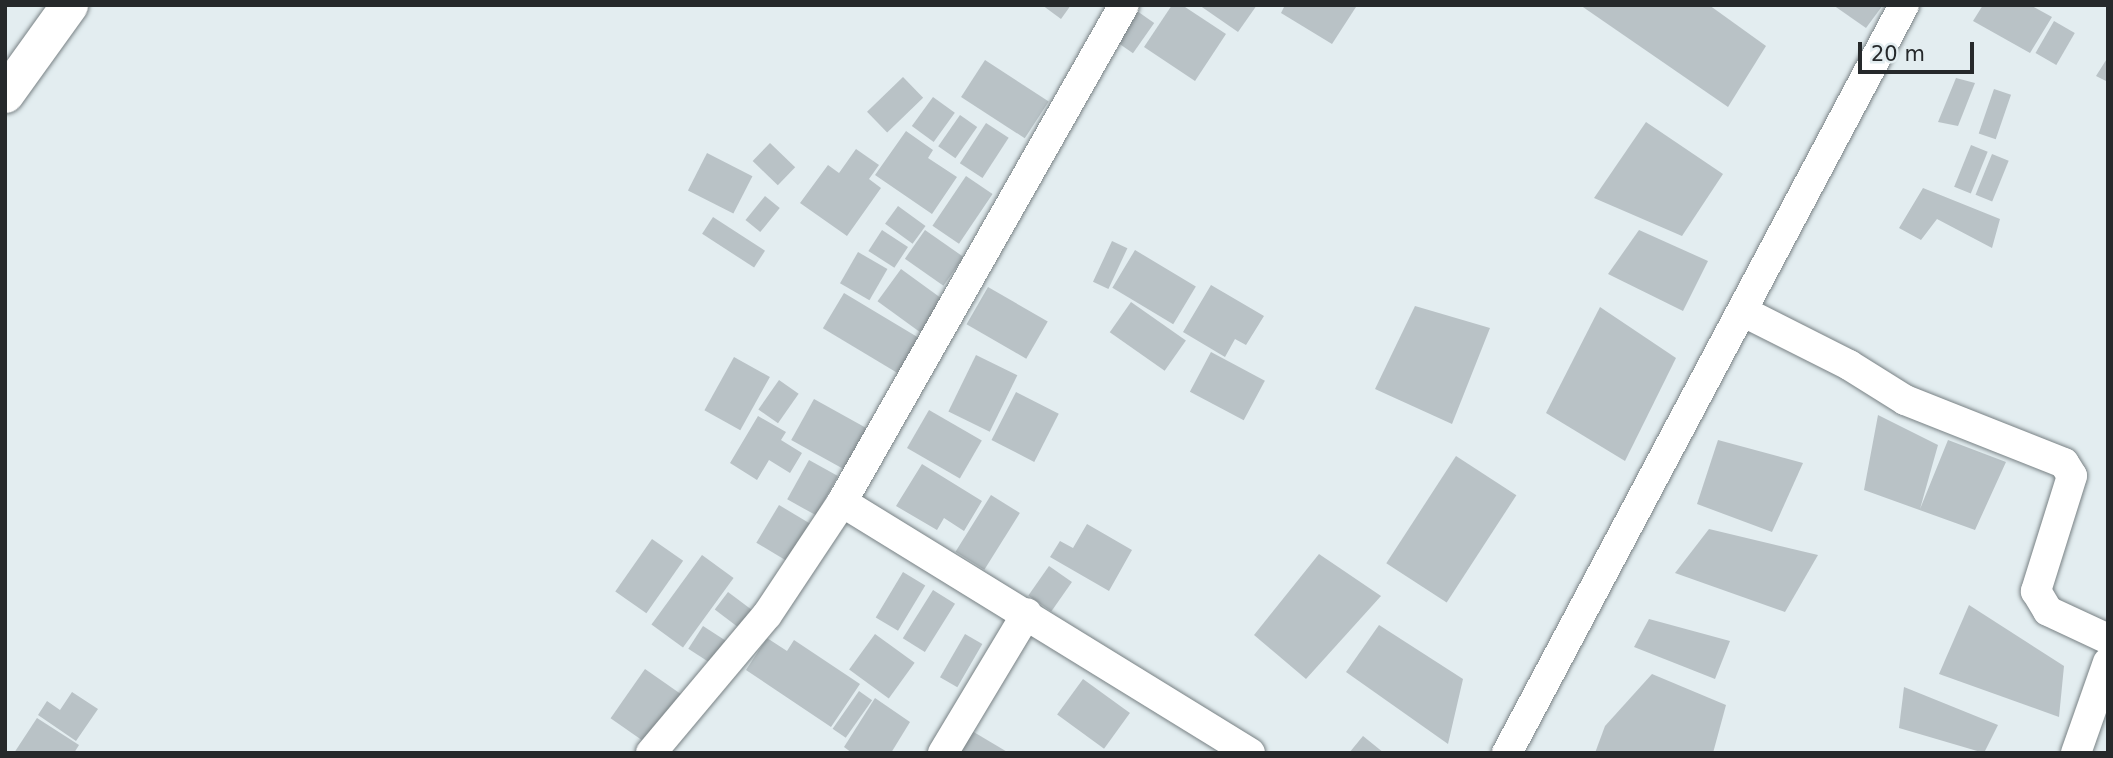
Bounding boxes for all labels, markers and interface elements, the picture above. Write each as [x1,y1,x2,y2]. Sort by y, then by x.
scale bar [1861,28,1976,72]
text: 20 m [1871,42,1925,66]

